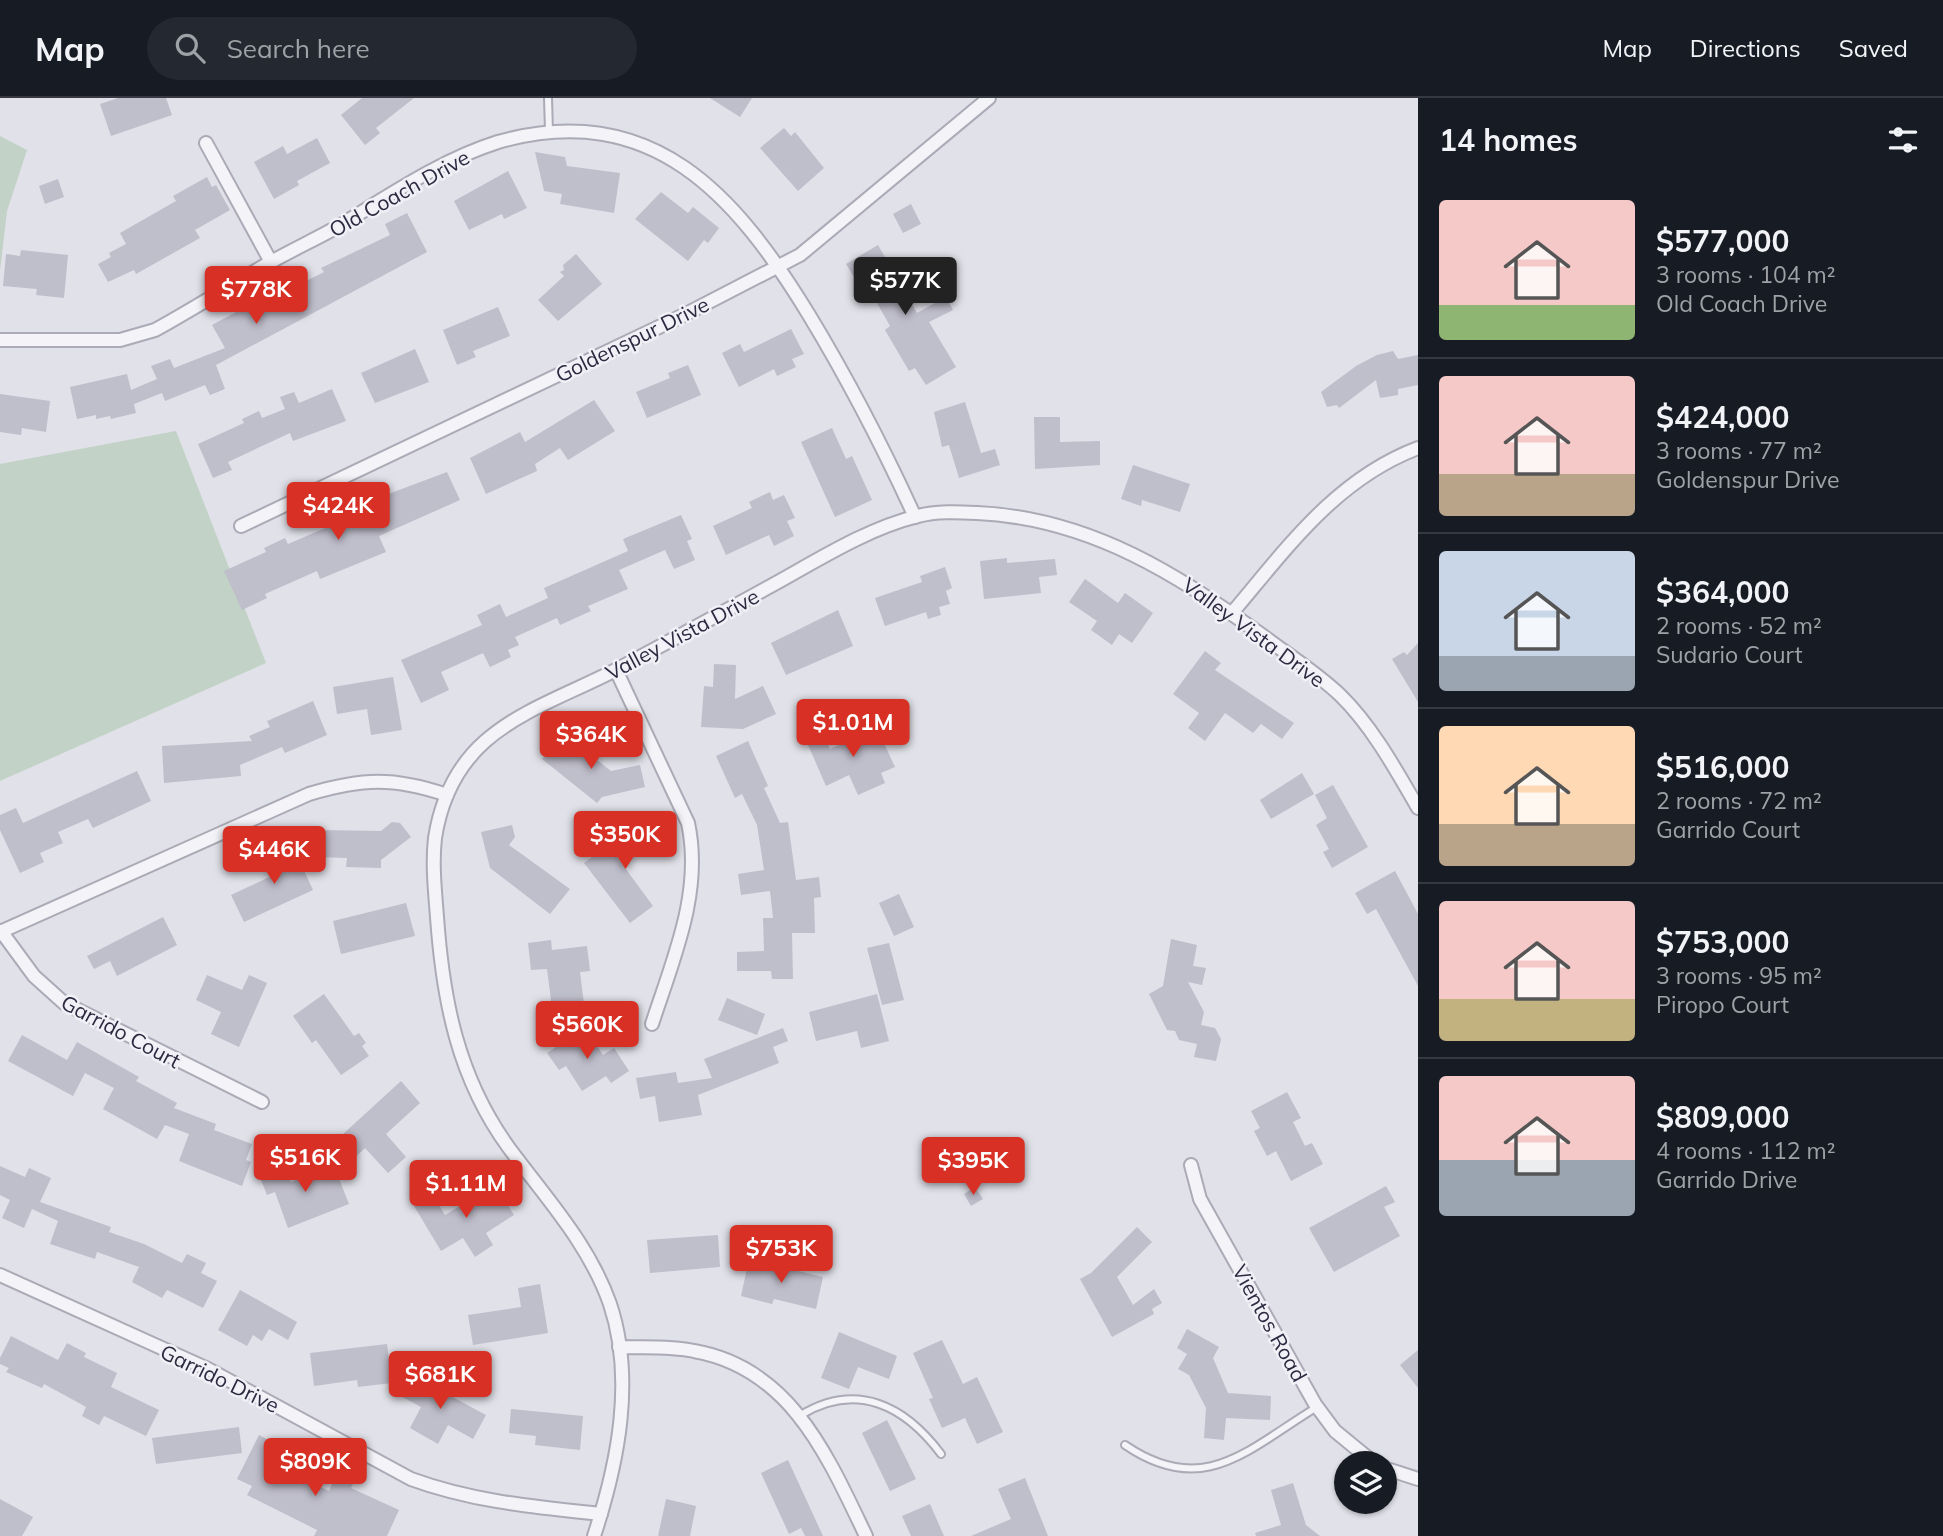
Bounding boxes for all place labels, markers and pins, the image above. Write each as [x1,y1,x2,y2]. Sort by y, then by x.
pin: $577K [856,258,954,317]
pin: $778K [207,266,305,326]
pin: $424K [289,482,387,542]
pin: $1.01M [796,700,910,759]
pin: $364K [542,712,640,771]
pin: $350K [576,812,674,871]
pin: $446K [225,826,323,886]
pin: $560K [538,1002,636,1061]
pin: $516K [256,1134,354,1194]
pin: $395K [924,1138,1022,1197]
pin: $1.11M [409,1160,523,1220]
pin: $753K [732,1226,830,1285]
pin: $681K [391,1352,489,1411]
pin: $809K [266,1438,364,1498]

